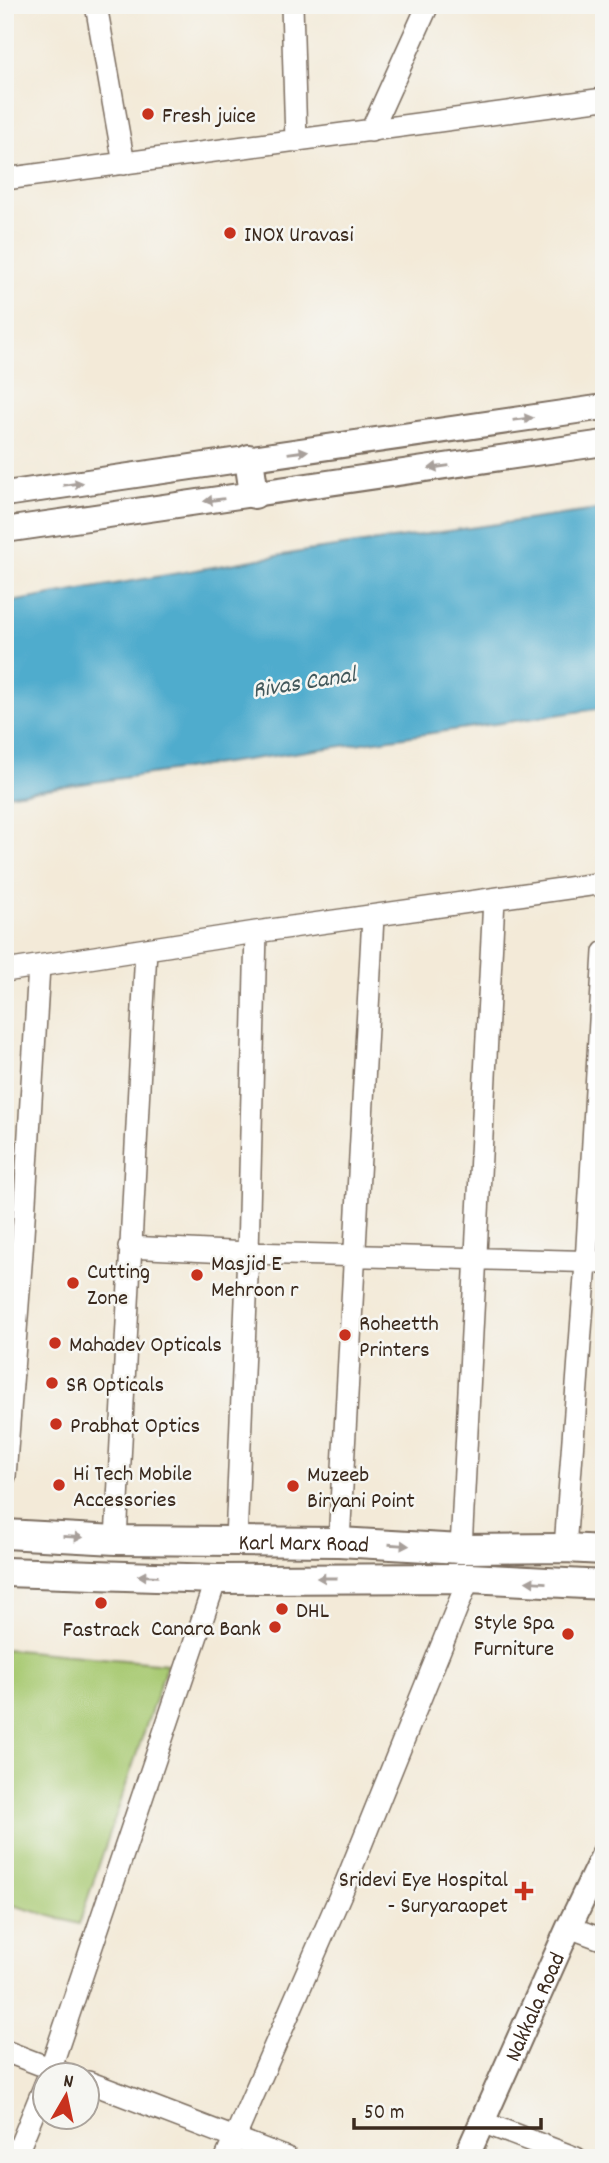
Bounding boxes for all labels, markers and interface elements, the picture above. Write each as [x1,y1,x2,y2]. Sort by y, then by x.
place label: Fresh juice [162,101,256,134]
marker: Fresh juice [140,106,156,122]
place label: INOX Uravasi [244,220,354,253]
marker: INOX Uravasi [222,225,238,241]
one-way arrow [512,413,534,424]
one-way arrow [287,446,309,457]
one-way arrow [428,462,450,473]
one-way arrow [62,478,84,489]
one-way arrow [203,494,225,505]
water label: Rivas Canal [250,659,361,709]
place label: Masjid E Mehroon r [211,1249,299,1308]
place label: Cutting Zone [87,1257,150,1316]
marker: Masjid E Mehroon r [189,1267,205,1283]
marker: Cutting Zone [65,1275,81,1291]
place label: Roheetth Printers [359,1309,439,1368]
marker: Roheetth Printers [337,1327,353,1343]
place label: Mahadev Opticals [69,1330,222,1363]
marker: Mahadev Opticals [47,1335,63,1351]
place label: SR Opticals [66,1370,164,1403]
marker: SR Opticals [44,1375,60,1391]
place label: Prabhat Optics [70,1411,200,1444]
marker: Prabhat Optics [48,1416,64,1432]
place label: Hi Tech Mobile Accessories [73,1459,192,1518]
place label: Muzeeb Biryani Point [307,1460,415,1519]
marker: Hi Tech Mobile Accessories [51,1477,67,1493]
marker: Muzeeb Biryani Point [285,1478,301,1494]
street label: Karl Marx Road [238,1528,370,1564]
one-way arrow [63,1532,85,1543]
one-way arrow [388,1540,410,1551]
one-way arrow [136,1571,158,1582]
one-way arrow [316,1572,338,1584]
one-way arrow [525,1576,547,1587]
marker: Fastrack [93,1595,109,1611]
place label: DHL [296,1596,330,1629]
marker: DHL [274,1601,290,1617]
place label: Style Spa Furniture [473,1608,555,1667]
place label: Canara Bank [151,1614,261,1647]
place label: Fastrack [62,1615,140,1648]
marker: Canara Bank [267,1619,283,1635]
marker: Style Spa Furniture [560,1626,576,1642]
place label: Sridevi Eye Hospital - Suryaraopet [339,1865,509,1924]
marker: Sridevi Eye Hospital - Suryaraopet [514,1881,534,1901]
street label: Nakkala Road [498,1948,576,2068]
north arrow [32,2062,102,2132]
text: N [61,2069,75,2097]
scale bar [354,2086,541,2130]
text: 50 m [364,2099,404,2129]

